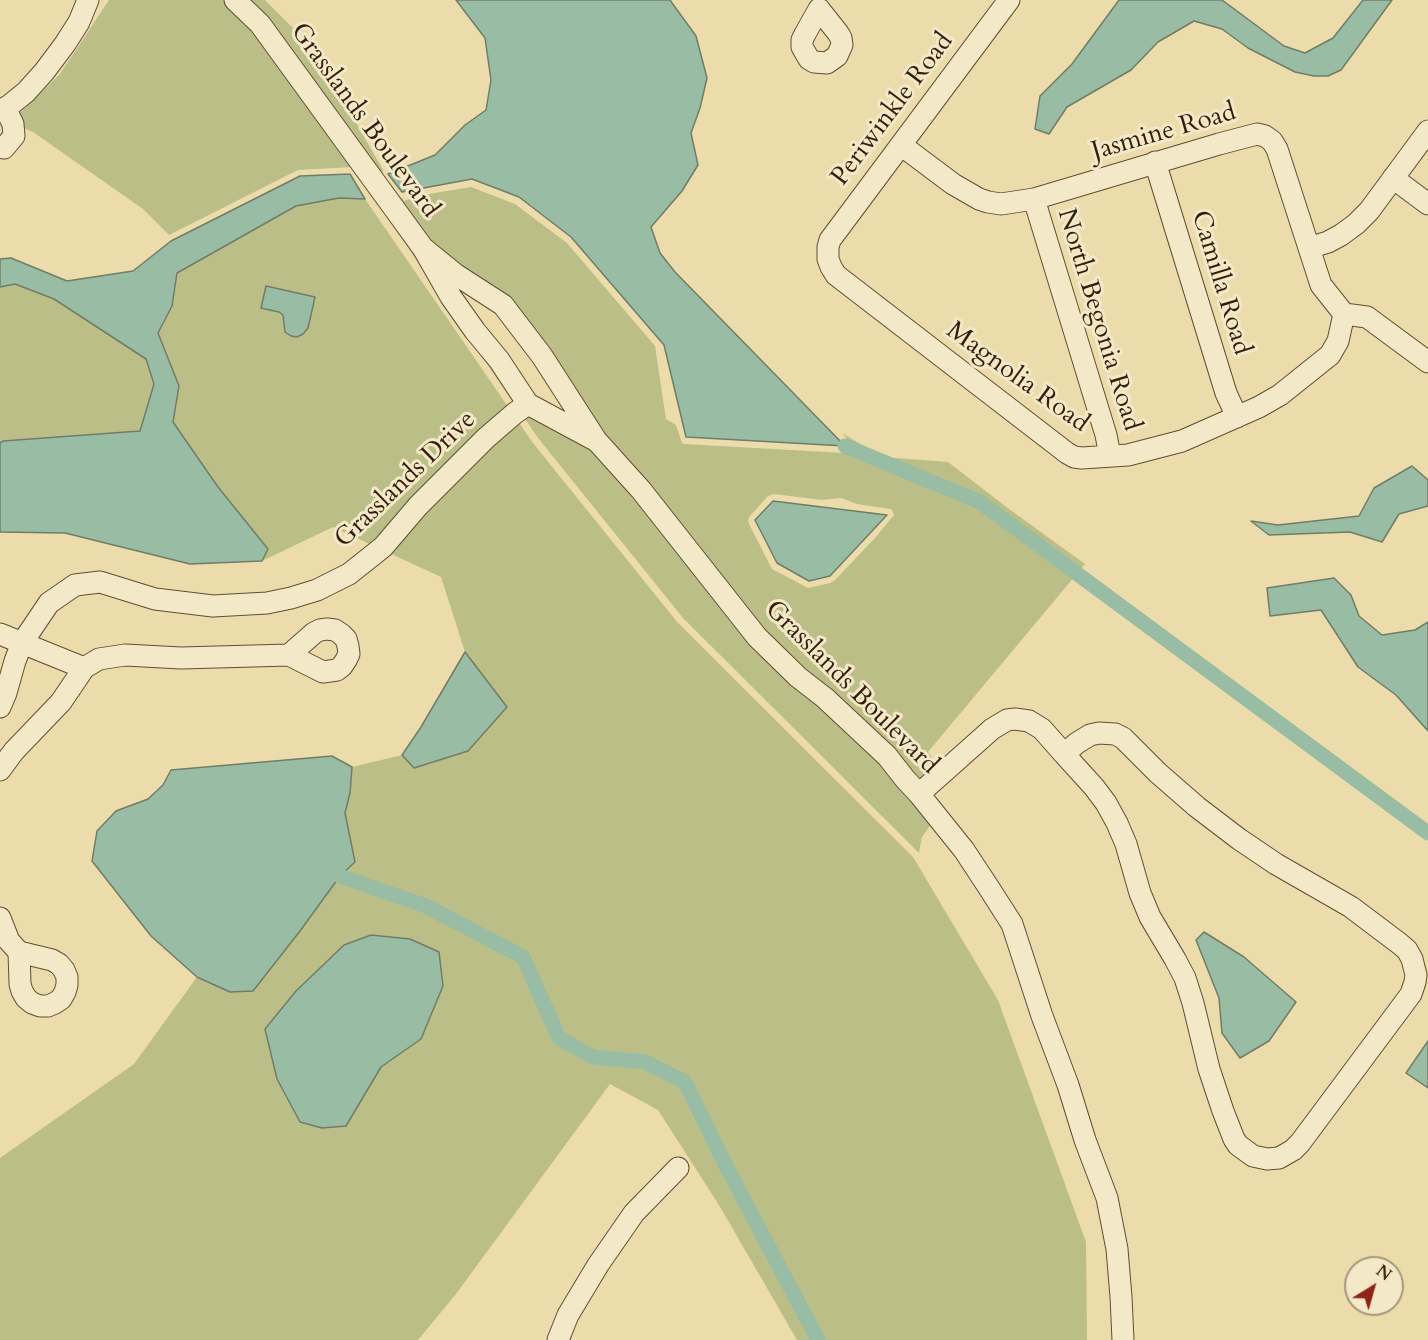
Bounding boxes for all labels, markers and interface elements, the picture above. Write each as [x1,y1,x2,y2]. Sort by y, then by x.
street label: Grasslands Boulevard [283,18,445,224]
street label: Periwinkle Road [825,27,961,193]
street label: Jasmine Road [1088,98,1240,168]
street label: North Begonia Road [1049,205,1147,435]
street label: Camilla Road [1183,207,1257,359]
street label: Magnolia Road [940,316,1094,440]
street label: Grasslands Drive [329,405,483,555]
street label: Grasslands Boulevard [758,595,944,781]
north arrow [1344,1256,1404,1316]
text: N [1371,1260,1396,1286]

